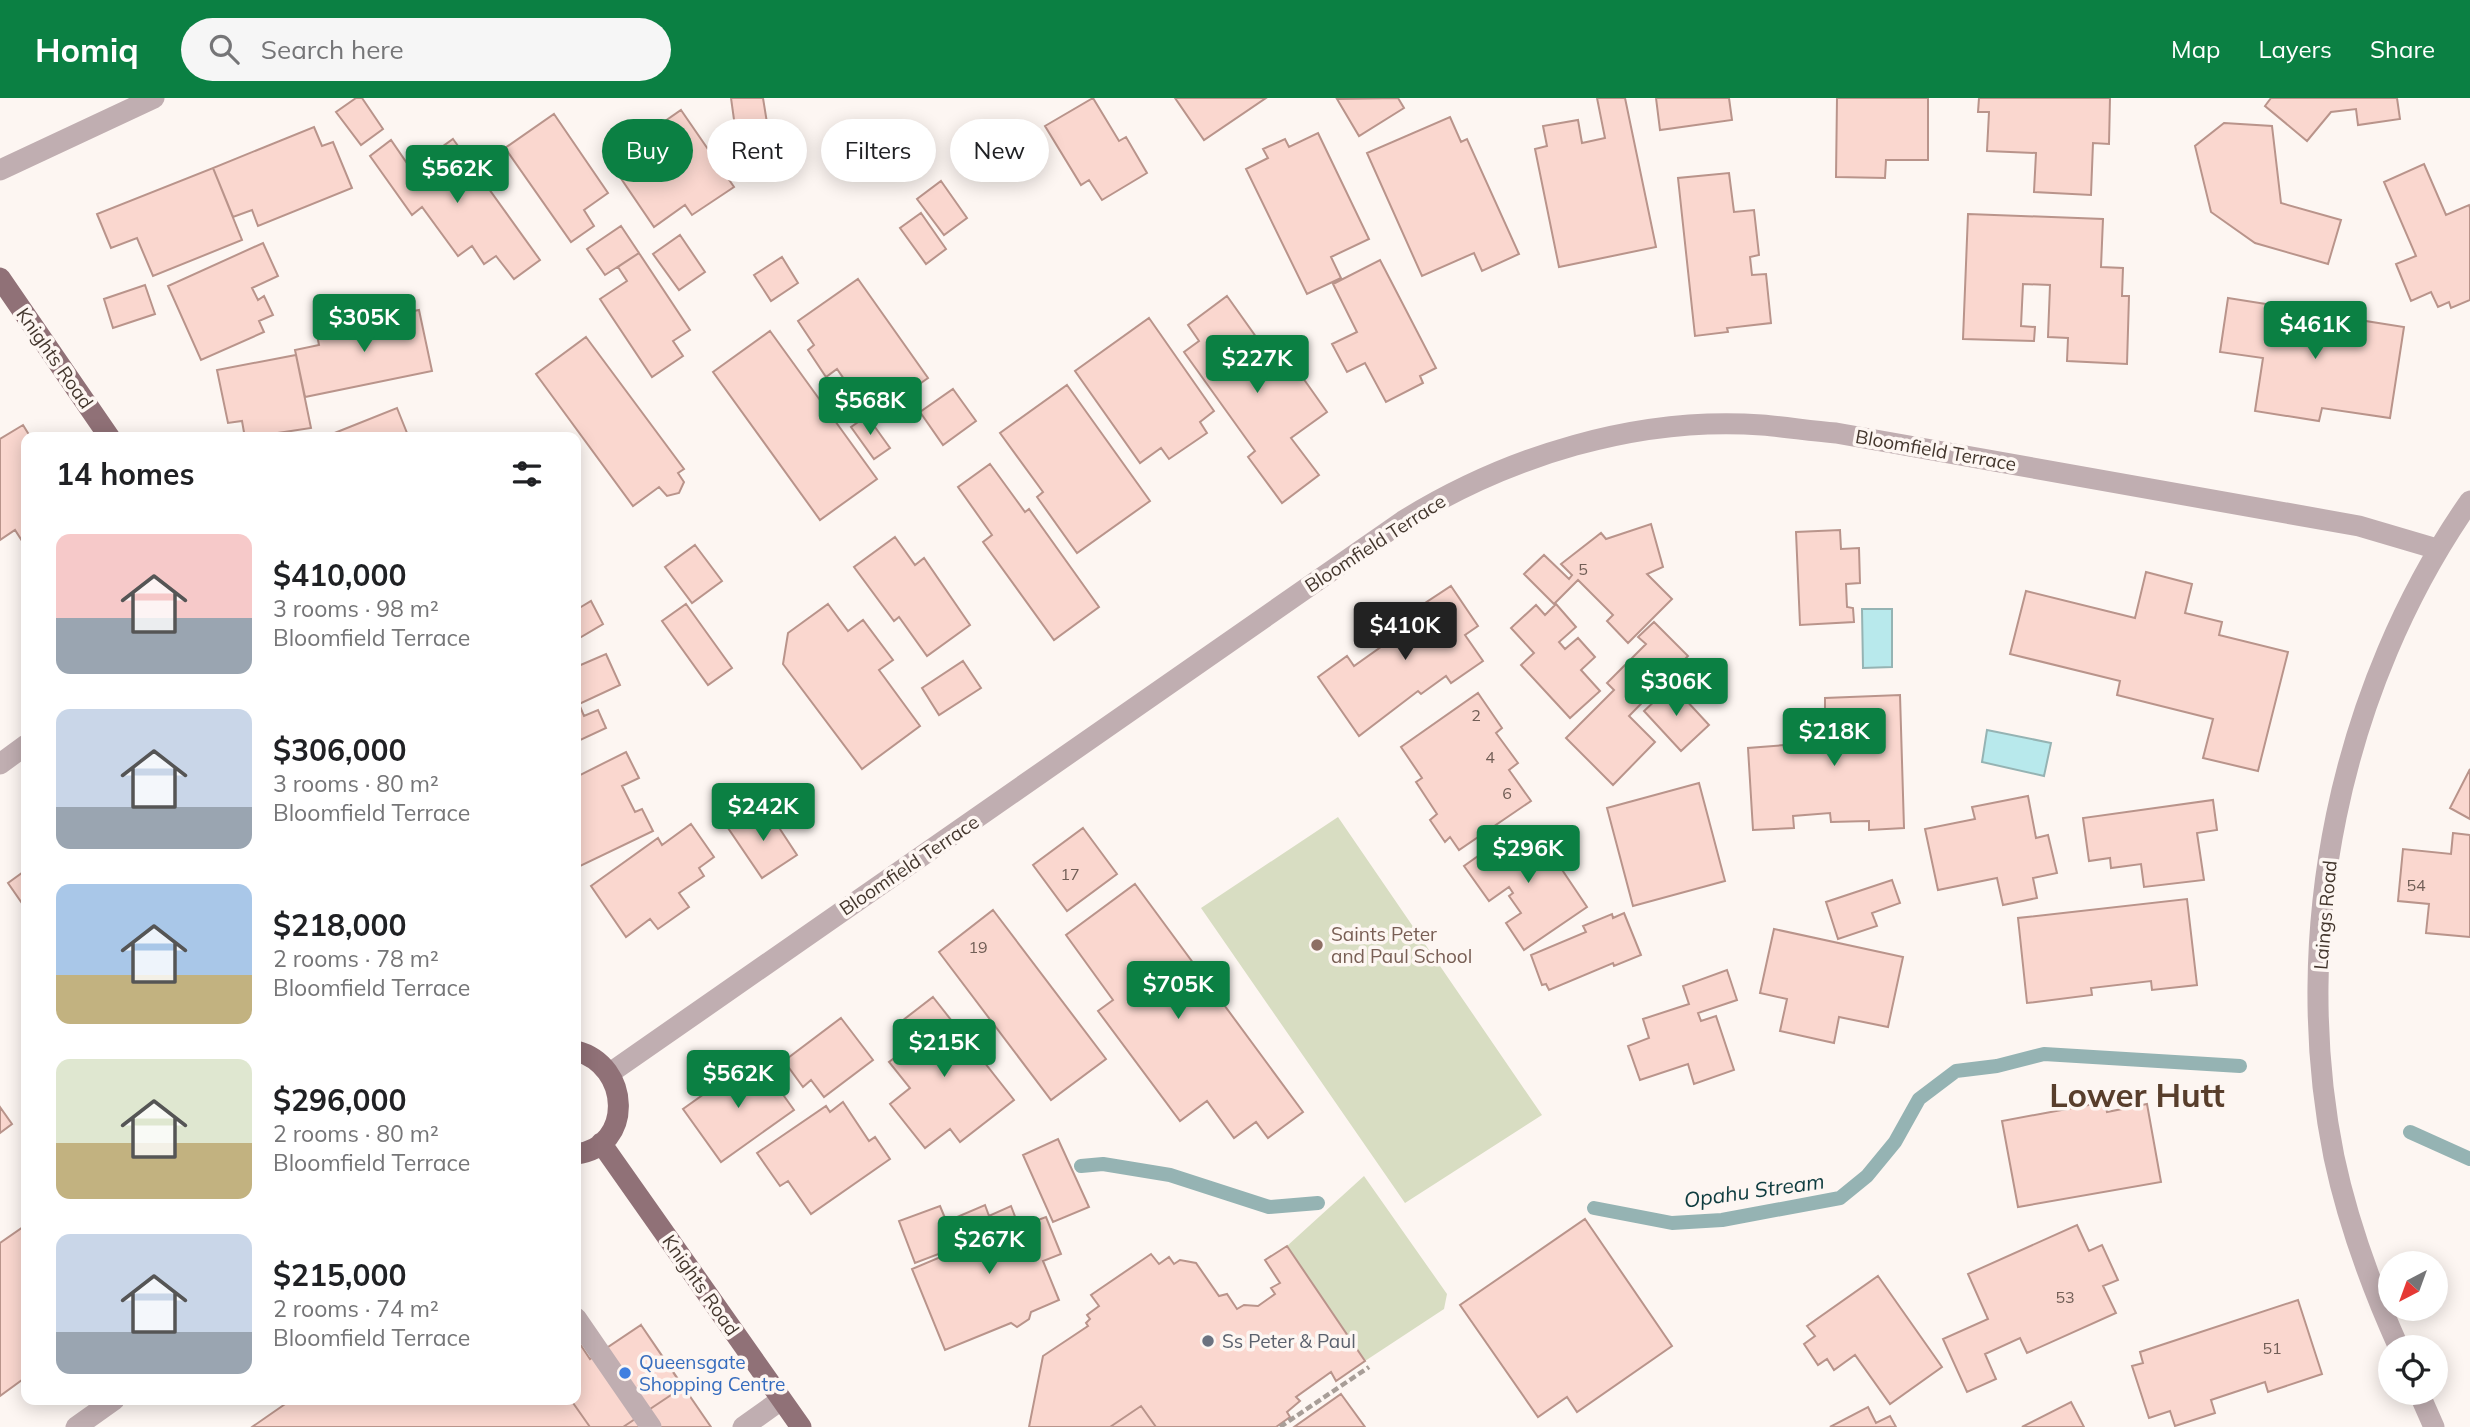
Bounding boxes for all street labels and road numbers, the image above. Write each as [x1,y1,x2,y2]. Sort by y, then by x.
street label: Knights Road [11,303,99,413]
street label: Bloomfield Terrace [1854,424,2018,476]
street label: Bloomfield Terrace [1300,489,1450,597]
street label: Bloomfield Terrace [835,809,983,921]
street label: Laings Road [2308,859,2342,971]
street label: Knights Road [657,1230,745,1340]

